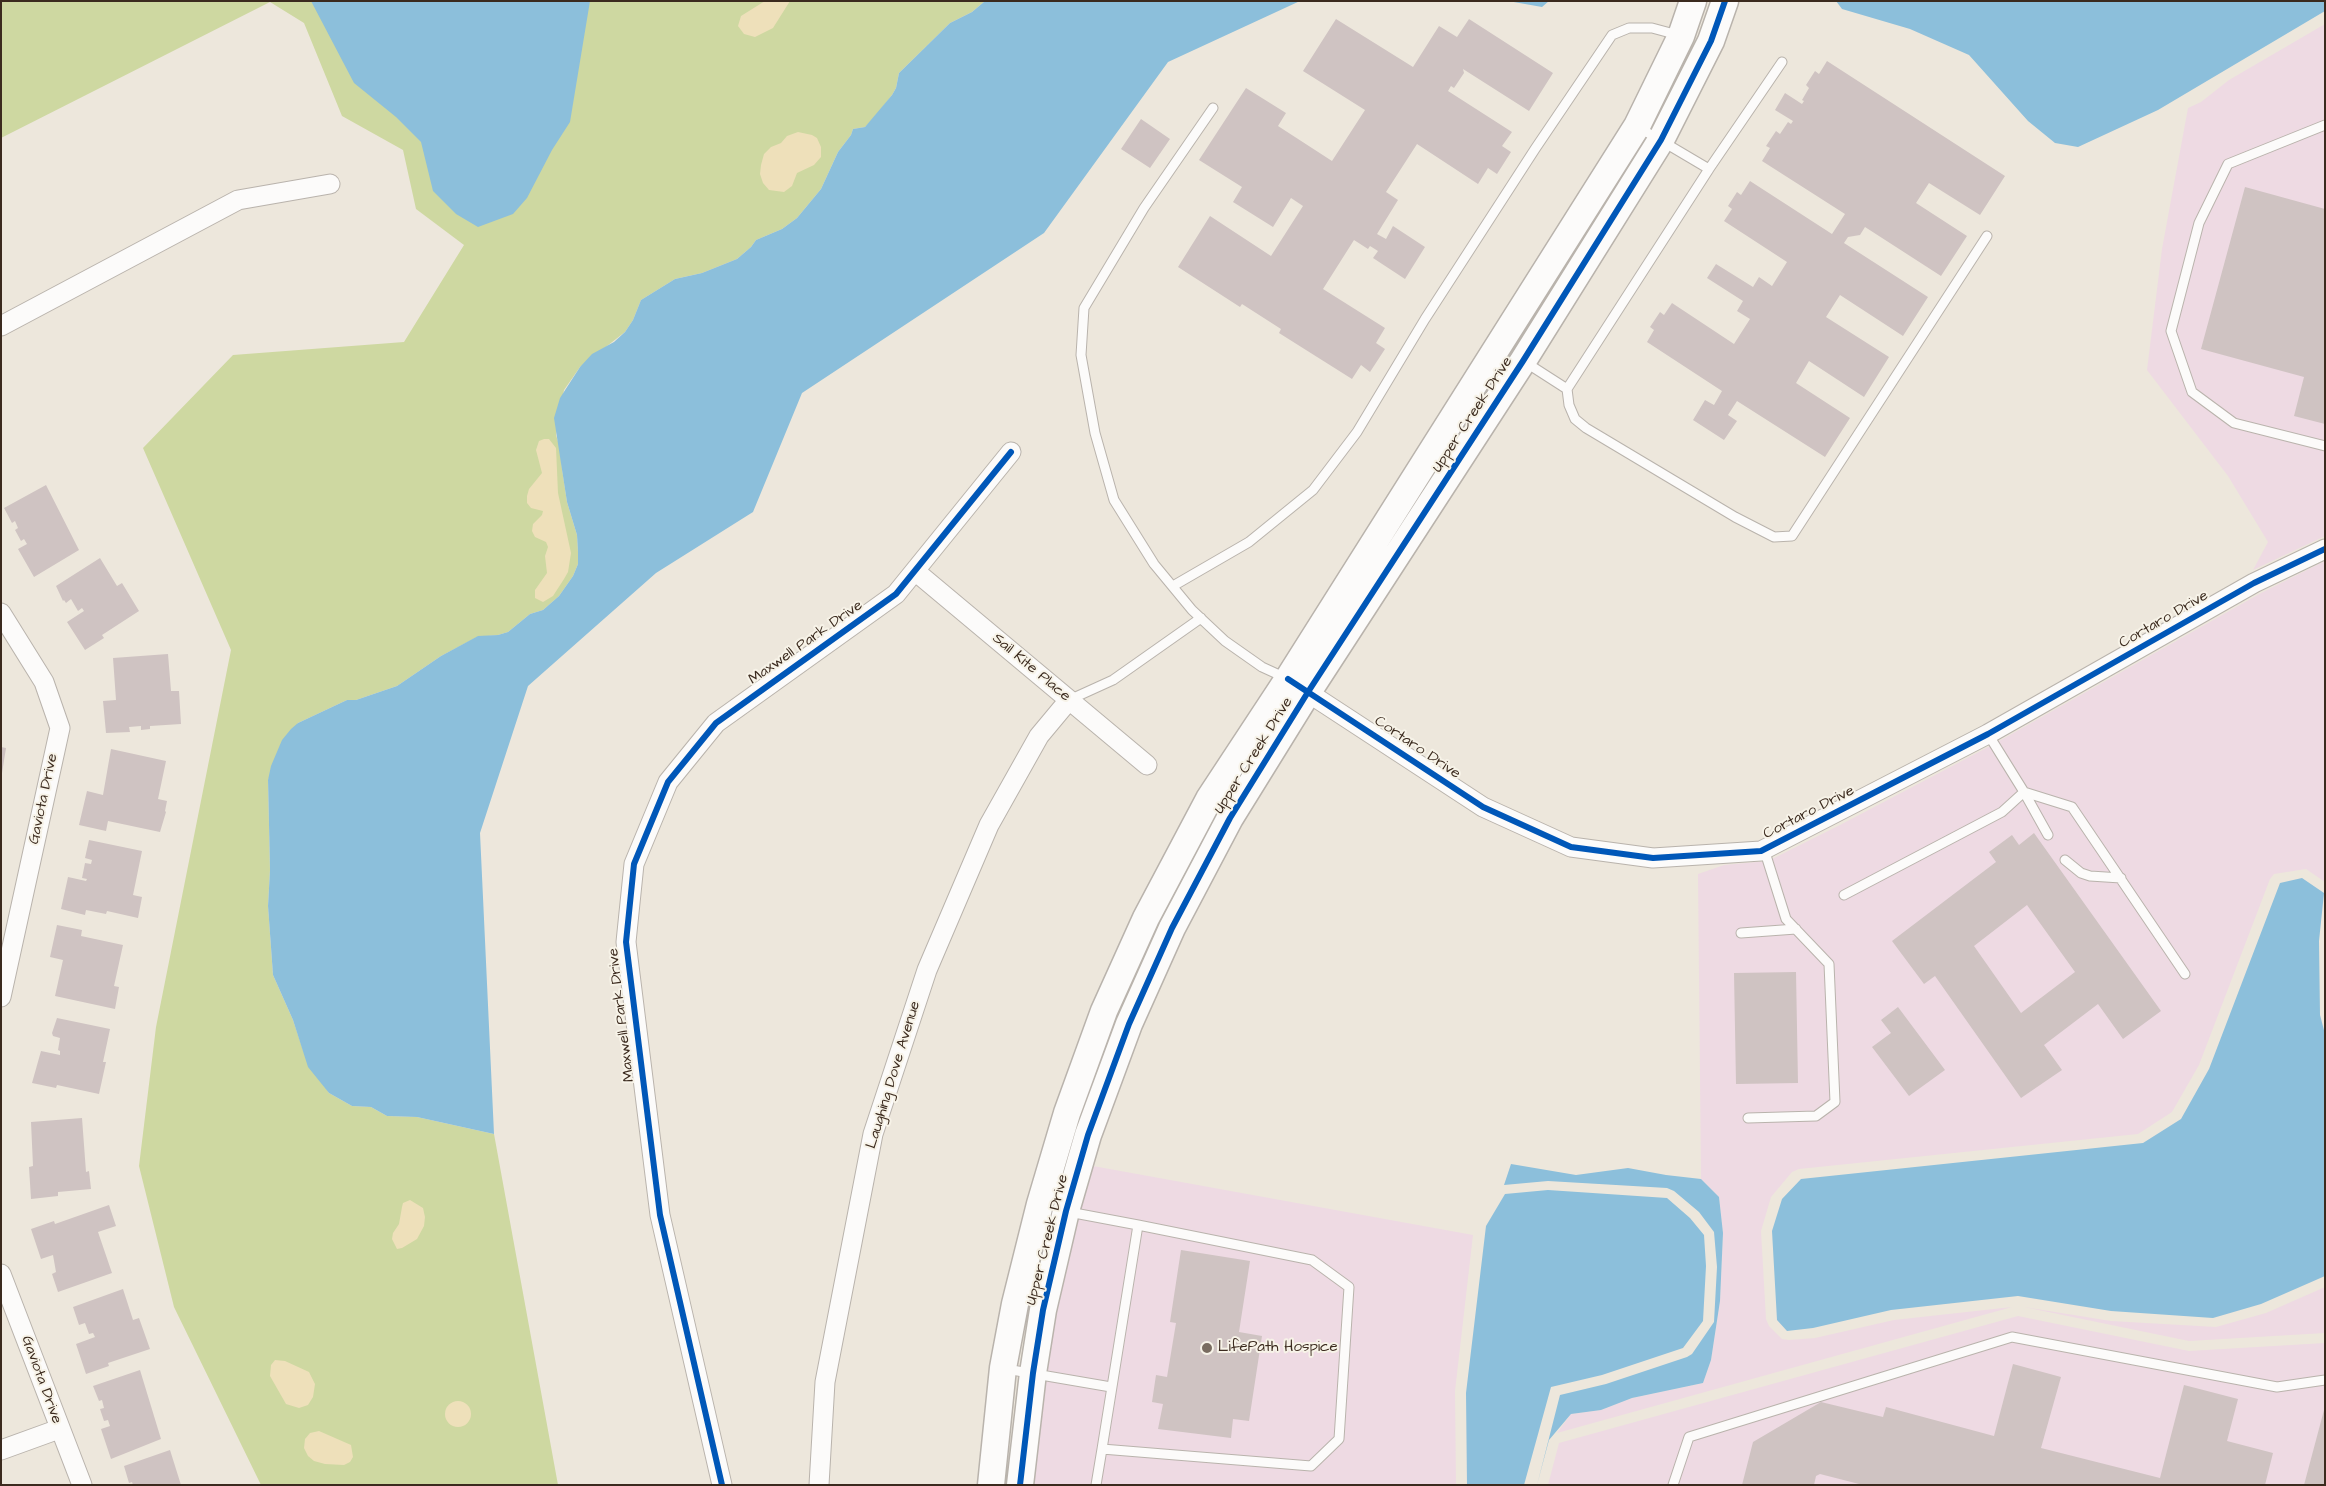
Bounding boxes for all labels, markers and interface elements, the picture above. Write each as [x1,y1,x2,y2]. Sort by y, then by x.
street label: Upper Creek Drive [1429,354,1517,476]
street label: Cortaro Drive [2116,587,2212,653]
street label: Maxwell Park Drive [746,597,866,689]
street label: Sail Kite Place [988,630,1074,706]
street label: Upper Creek Drive [1211,694,1297,818]
street label: Cortaro Drive [1371,713,1463,783]
street label: Gaviota Drive [26,752,62,846]
street label: Cortaro Drive [1760,782,1858,844]
street label: Maxwell Park Drive [605,947,639,1083]
street label: Laughing Dove Avenue [863,999,925,1151]
street label: Upper Creek Drive [1023,1173,1073,1307]
street label: Gaviota Drive [17,1334,65,1426]
place label: LifePath Hospice [1218,1339,1338,1357]
marker: LifePath Hospice [1200,1341,1214,1355]

